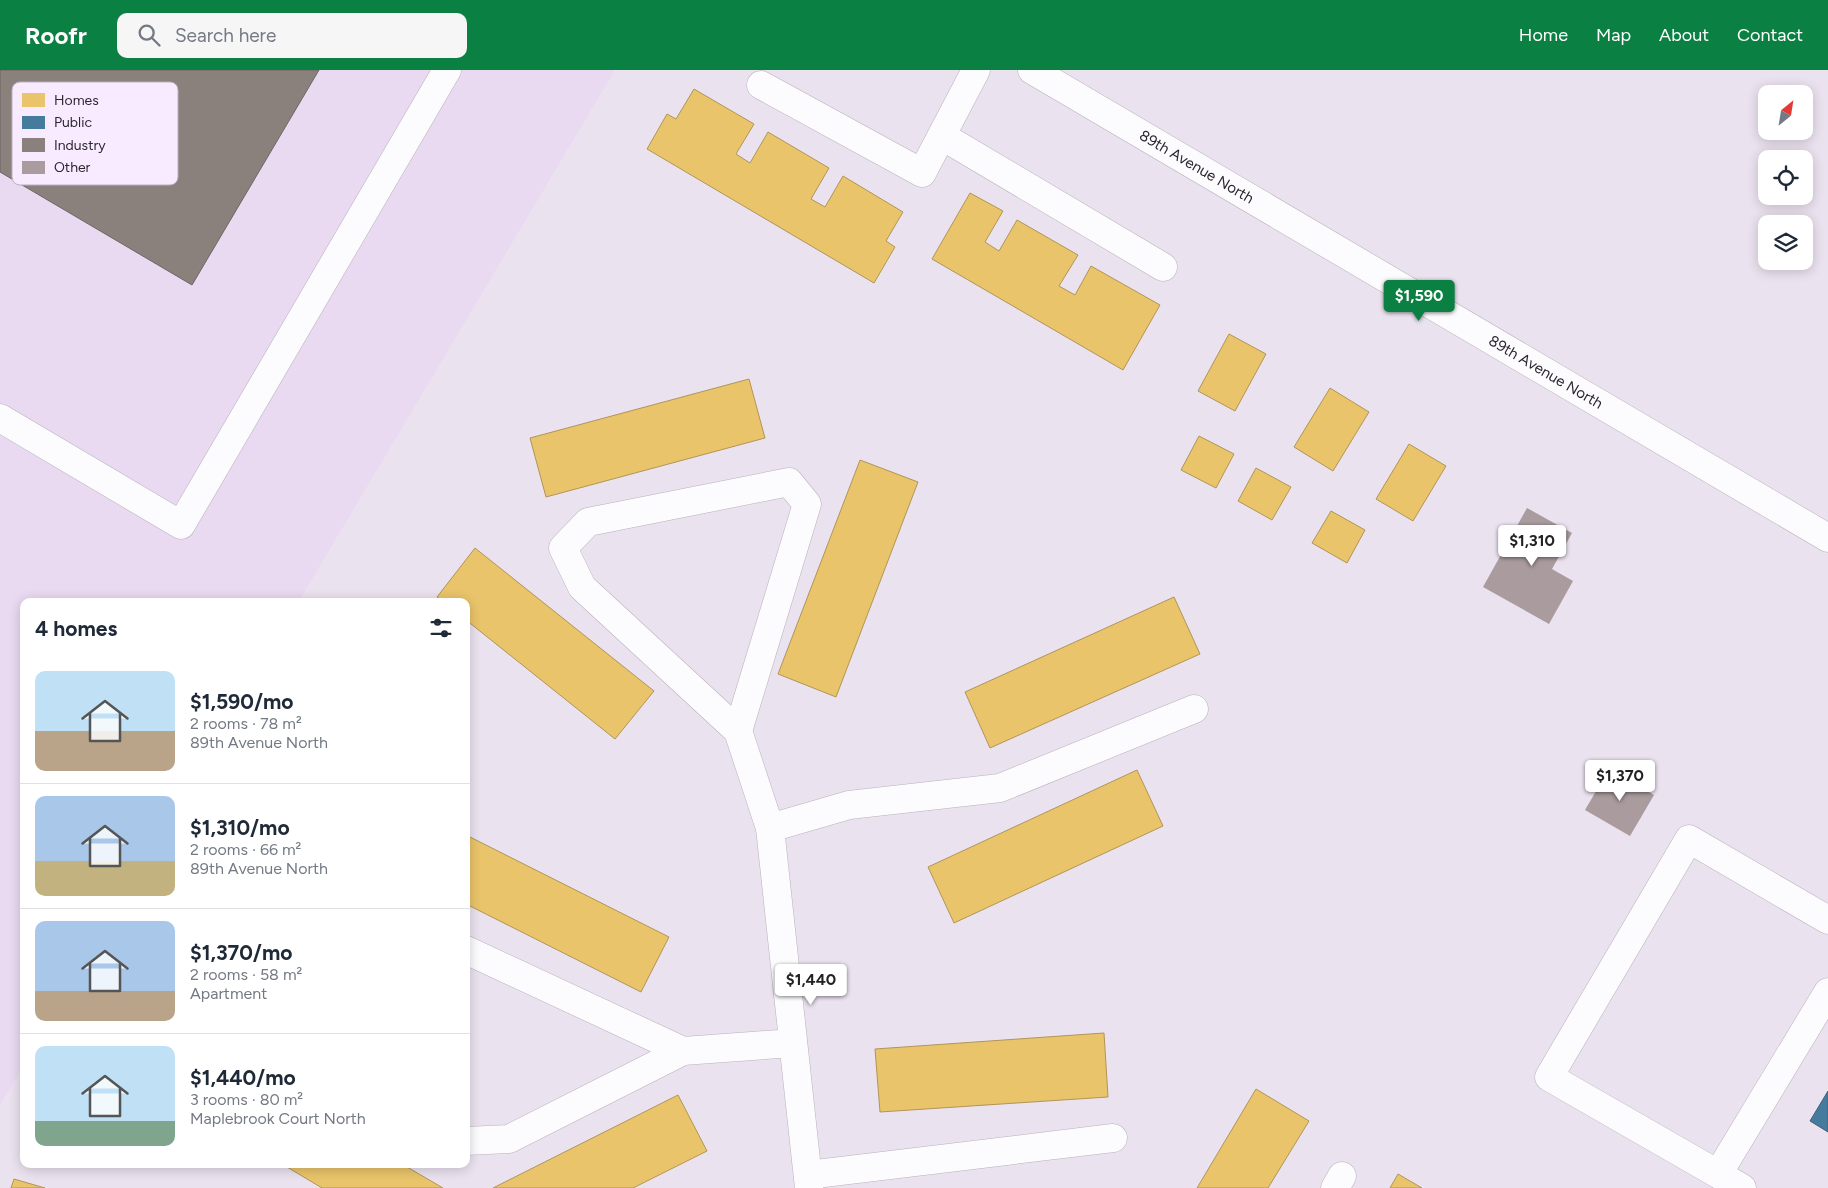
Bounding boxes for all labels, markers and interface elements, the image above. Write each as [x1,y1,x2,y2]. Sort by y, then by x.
search box [117,13,467,58]
text: Roofr [25,21,87,50]
icon: search [135,21,163,49]
text: Search here [175,24,276,47]
text: Home [1519,24,1568,46]
text: Map [1596,24,1631,46]
text: About [1659,24,1709,46]
text: Contact [1737,24,1803,46]
legend [12,82,178,185]
north arrow [1758,85,1812,140]
map controls [1758,85,1813,270]
text: Homes [54,92,99,109]
text: Public [54,114,92,131]
street label: 89th Avenue North [1136,126,1257,207]
text: Industry [54,137,106,154]
button: locate [1758,150,1813,205]
text: Other [54,159,91,176]
button: layers [1758,215,1813,270]
pin: $1,590 [1378,280,1460,322]
text: $1,590 [1395,286,1443,305]
street label: 89th Avenue North [1485,332,1606,413]
pin: $1,310 [1491,524,1573,567]
text: $1,310 [1509,531,1555,550]
icon: filters [427,614,455,642]
text: 4 homes [35,616,117,641]
text: $1,590/mo [190,689,293,714]
icon: home [75,691,135,751]
text: 2 rooms · 78 m² [190,714,302,733]
text: 89th Avenue North [190,733,328,752]
pin: $1,370 [1579,760,1661,802]
text: $1,370 [1596,766,1644,785]
text: $1,310/mo [190,815,290,840]
icon: home [75,816,135,876]
text: 2 rooms · 66 m² [190,840,301,859]
text: 89th Avenue North [190,859,328,878]
text: $1,370/mo [190,940,292,965]
icon: home [75,941,135,1001]
pin: $1,440 [770,964,852,1006]
text: 2 rooms · 58 m² [190,965,302,984]
text: $1,440 [786,970,836,989]
text: Apartment [190,984,267,1003]
text: $1,440/mo [190,1065,296,1090]
icon: home [75,1066,135,1126]
text: 3 rooms · 80 m² [190,1090,303,1109]
text: Maplebrook Court North [190,1109,366,1128]

